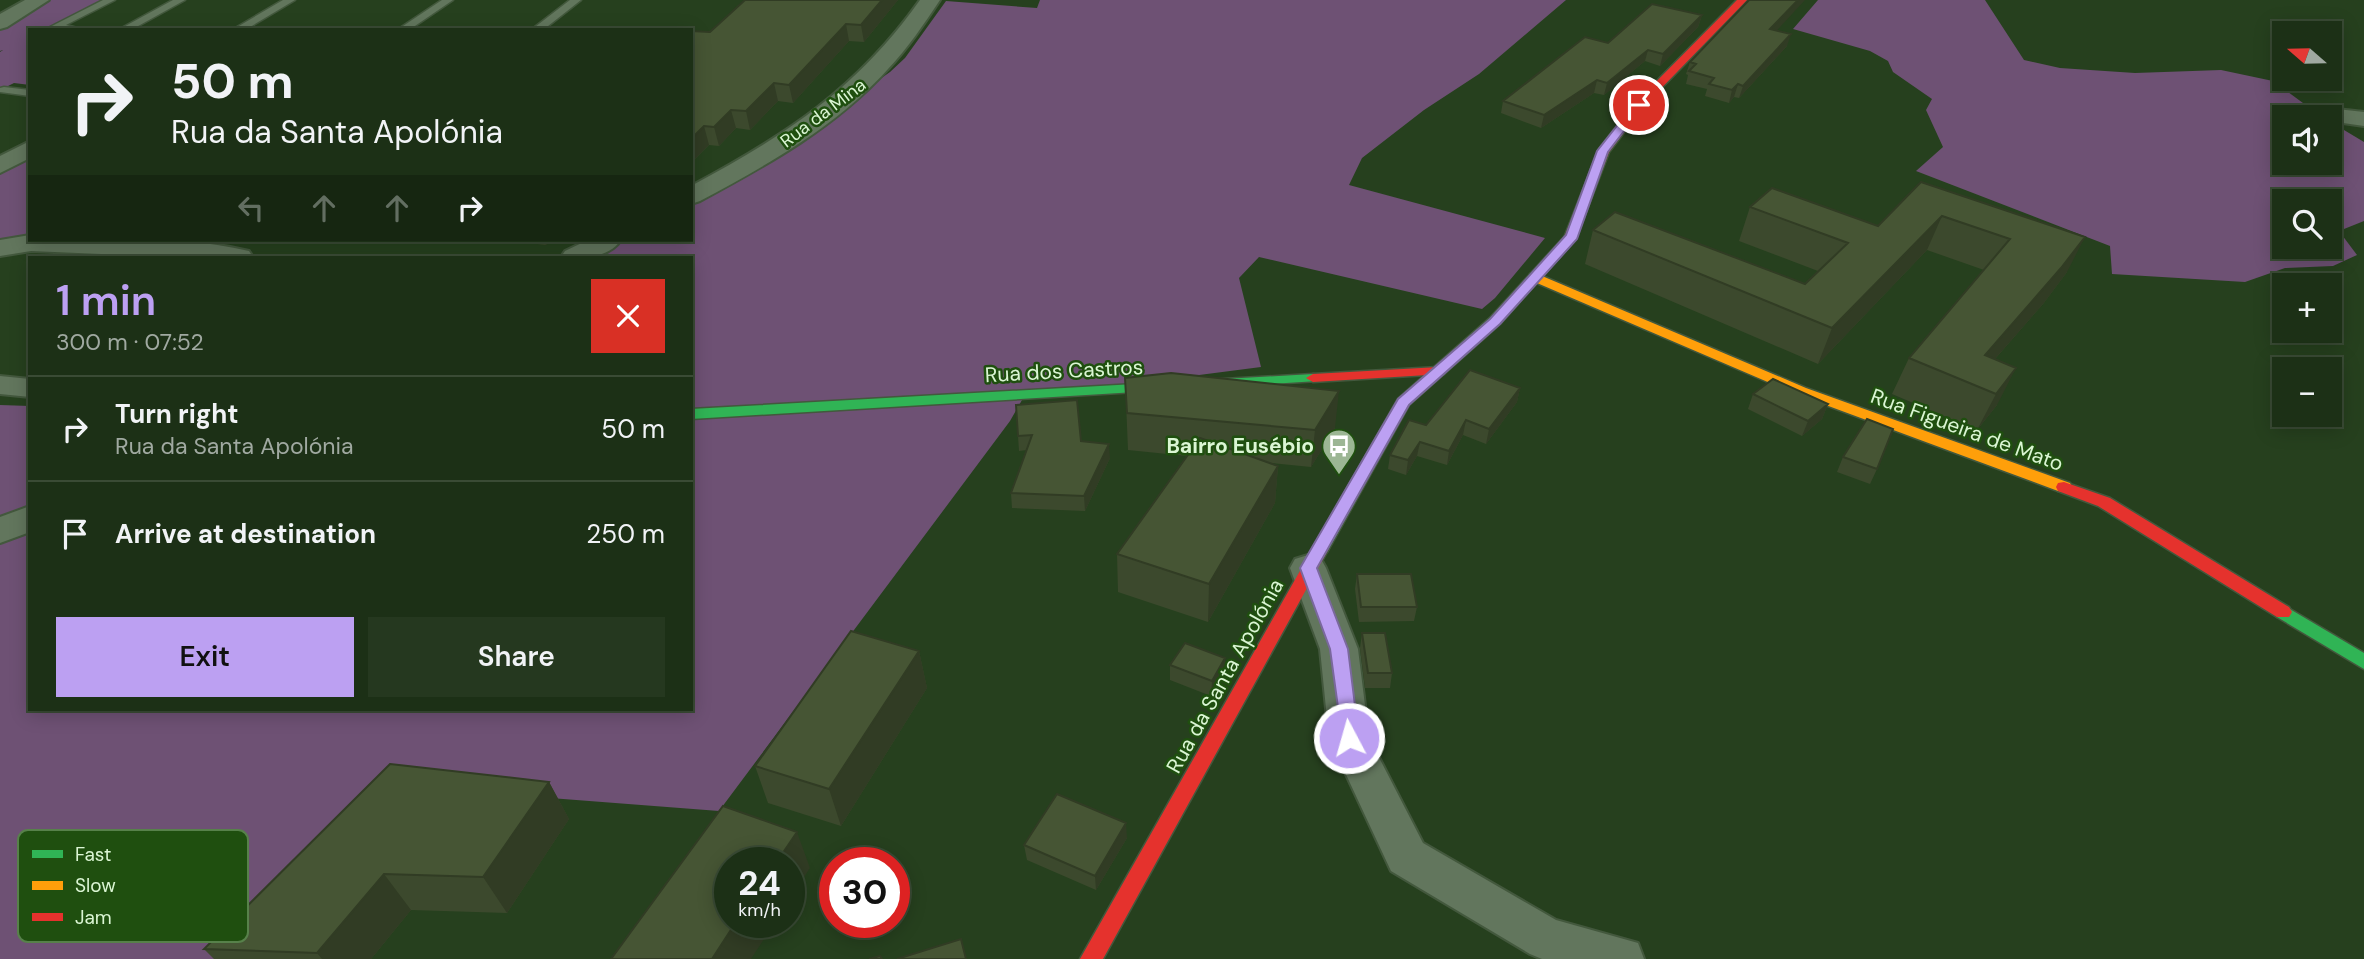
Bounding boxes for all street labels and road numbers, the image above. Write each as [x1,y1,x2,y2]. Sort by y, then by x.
street label: Rua da Mina [775,73,871,153]
street label: Rua dos Castros [984,353,1144,389]
street label: Rua Figueira de Mato [1867,382,2067,478]
street label: Rua da Santa Apolónia [1160,574,1290,778]

